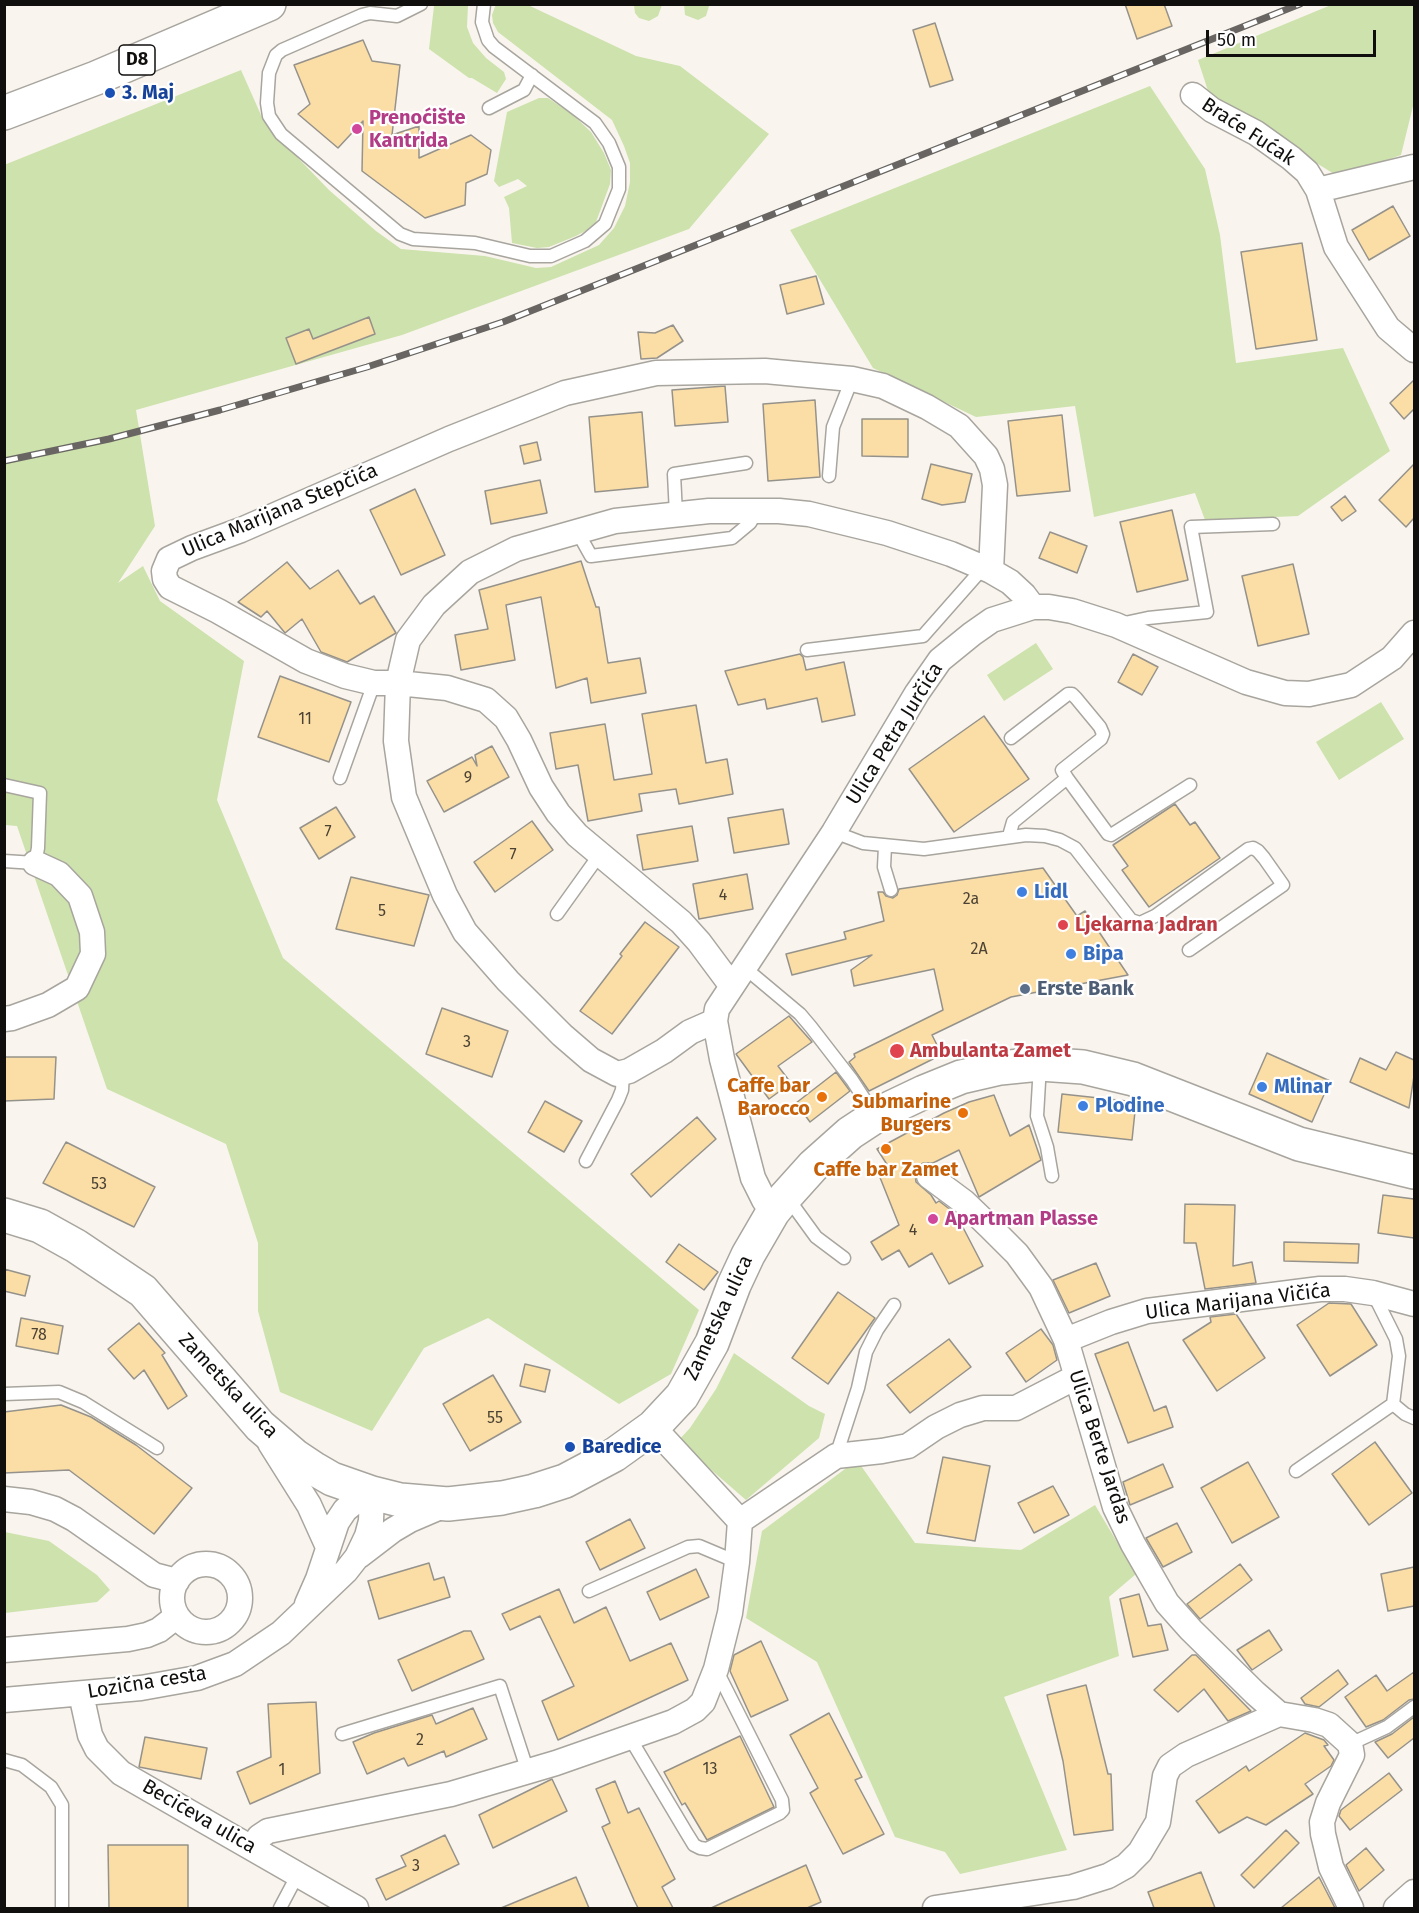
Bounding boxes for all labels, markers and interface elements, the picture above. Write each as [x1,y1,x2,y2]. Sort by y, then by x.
scale bar [1209,18,1378,56]
text: 50 m [1217,29,1256,51]
road number: D8 [119,45,155,75]
place label: 3. Maj [122,81,174,105]
marker: 3. Maj [103,86,117,100]
street label: Braće Fućak [1197,93,1299,171]
place label: Prenoćište Kantrida [369,106,466,153]
marker: Prenoćište Kantrida [350,122,364,136]
street label: Ulica Marijana Stepčića [178,459,382,563]
street label: Ulica Petra Jurčića [842,659,948,809]
house number: 11 [298,710,312,730]
house number: 9 [464,769,472,789]
house number: 7 [324,823,332,843]
house number: 7 [509,846,517,866]
place label: Lidl [1034,880,1068,904]
marker: Lidl [1015,885,1029,899]
house number: 4 [719,886,727,906]
house number: 2a [963,890,979,910]
house number: 5 [378,902,386,922]
place label: Ljekarna Jadran [1075,913,1218,937]
marker: Ljekarna Jadran [1056,918,1070,932]
house number: 2A [970,940,988,960]
place label: Bipa [1083,942,1124,966]
marker: Bipa [1064,947,1078,961]
place label: Erste Bank [1037,977,1134,1001]
marker: Erste Bank [1018,982,1032,996]
house number: 3 [463,1033,471,1053]
place label: Ambulanta Zamet [910,1039,1071,1063]
marker: Ambulanta Zamet [888,1042,906,1060]
place label: Caffe bar Barocco [727,1074,810,1121]
place label: Mlinar [1274,1075,1332,1099]
marker: Mlinar [1255,1080,1269,1094]
marker: Caffe bar Barocco [815,1090,829,1104]
place label: Submarine Burgers [852,1090,951,1137]
place label: Plodine [1095,1094,1165,1118]
marker: Plodine [1076,1099,1090,1113]
marker: Submarine Burgers [956,1106,970,1120]
marker: Caffe bar Zamet [879,1142,893,1156]
place label: Caffe bar Zamet [814,1158,958,1182]
house number: 53 [91,1175,107,1195]
place label: Apartman Plasse [945,1207,1098,1231]
marker: Apartman Plasse [926,1212,940,1226]
house number: 4 [909,1221,917,1241]
street label: Zametska ulica [680,1252,758,1384]
street label: Ulica Marijana Vičića [1144,1279,1332,1325]
house number: 78 [31,1326,47,1346]
street label: Zametska ulica [173,1328,283,1444]
street label: Ulica Berte Jardas [1063,1367,1135,1527]
house number: 55 [487,1409,503,1429]
place label: Baredice [582,1435,662,1459]
marker: Baredice [563,1440,577,1454]
street label: Lozična cesta [86,1662,208,1704]
house number: 2 [416,1731,424,1751]
house number: 13 [703,1760,717,1780]
house number: 1 [279,1761,285,1781]
street label: Becićeva ulica [138,1775,260,1859]
house number: 3 [412,1857,420,1877]

